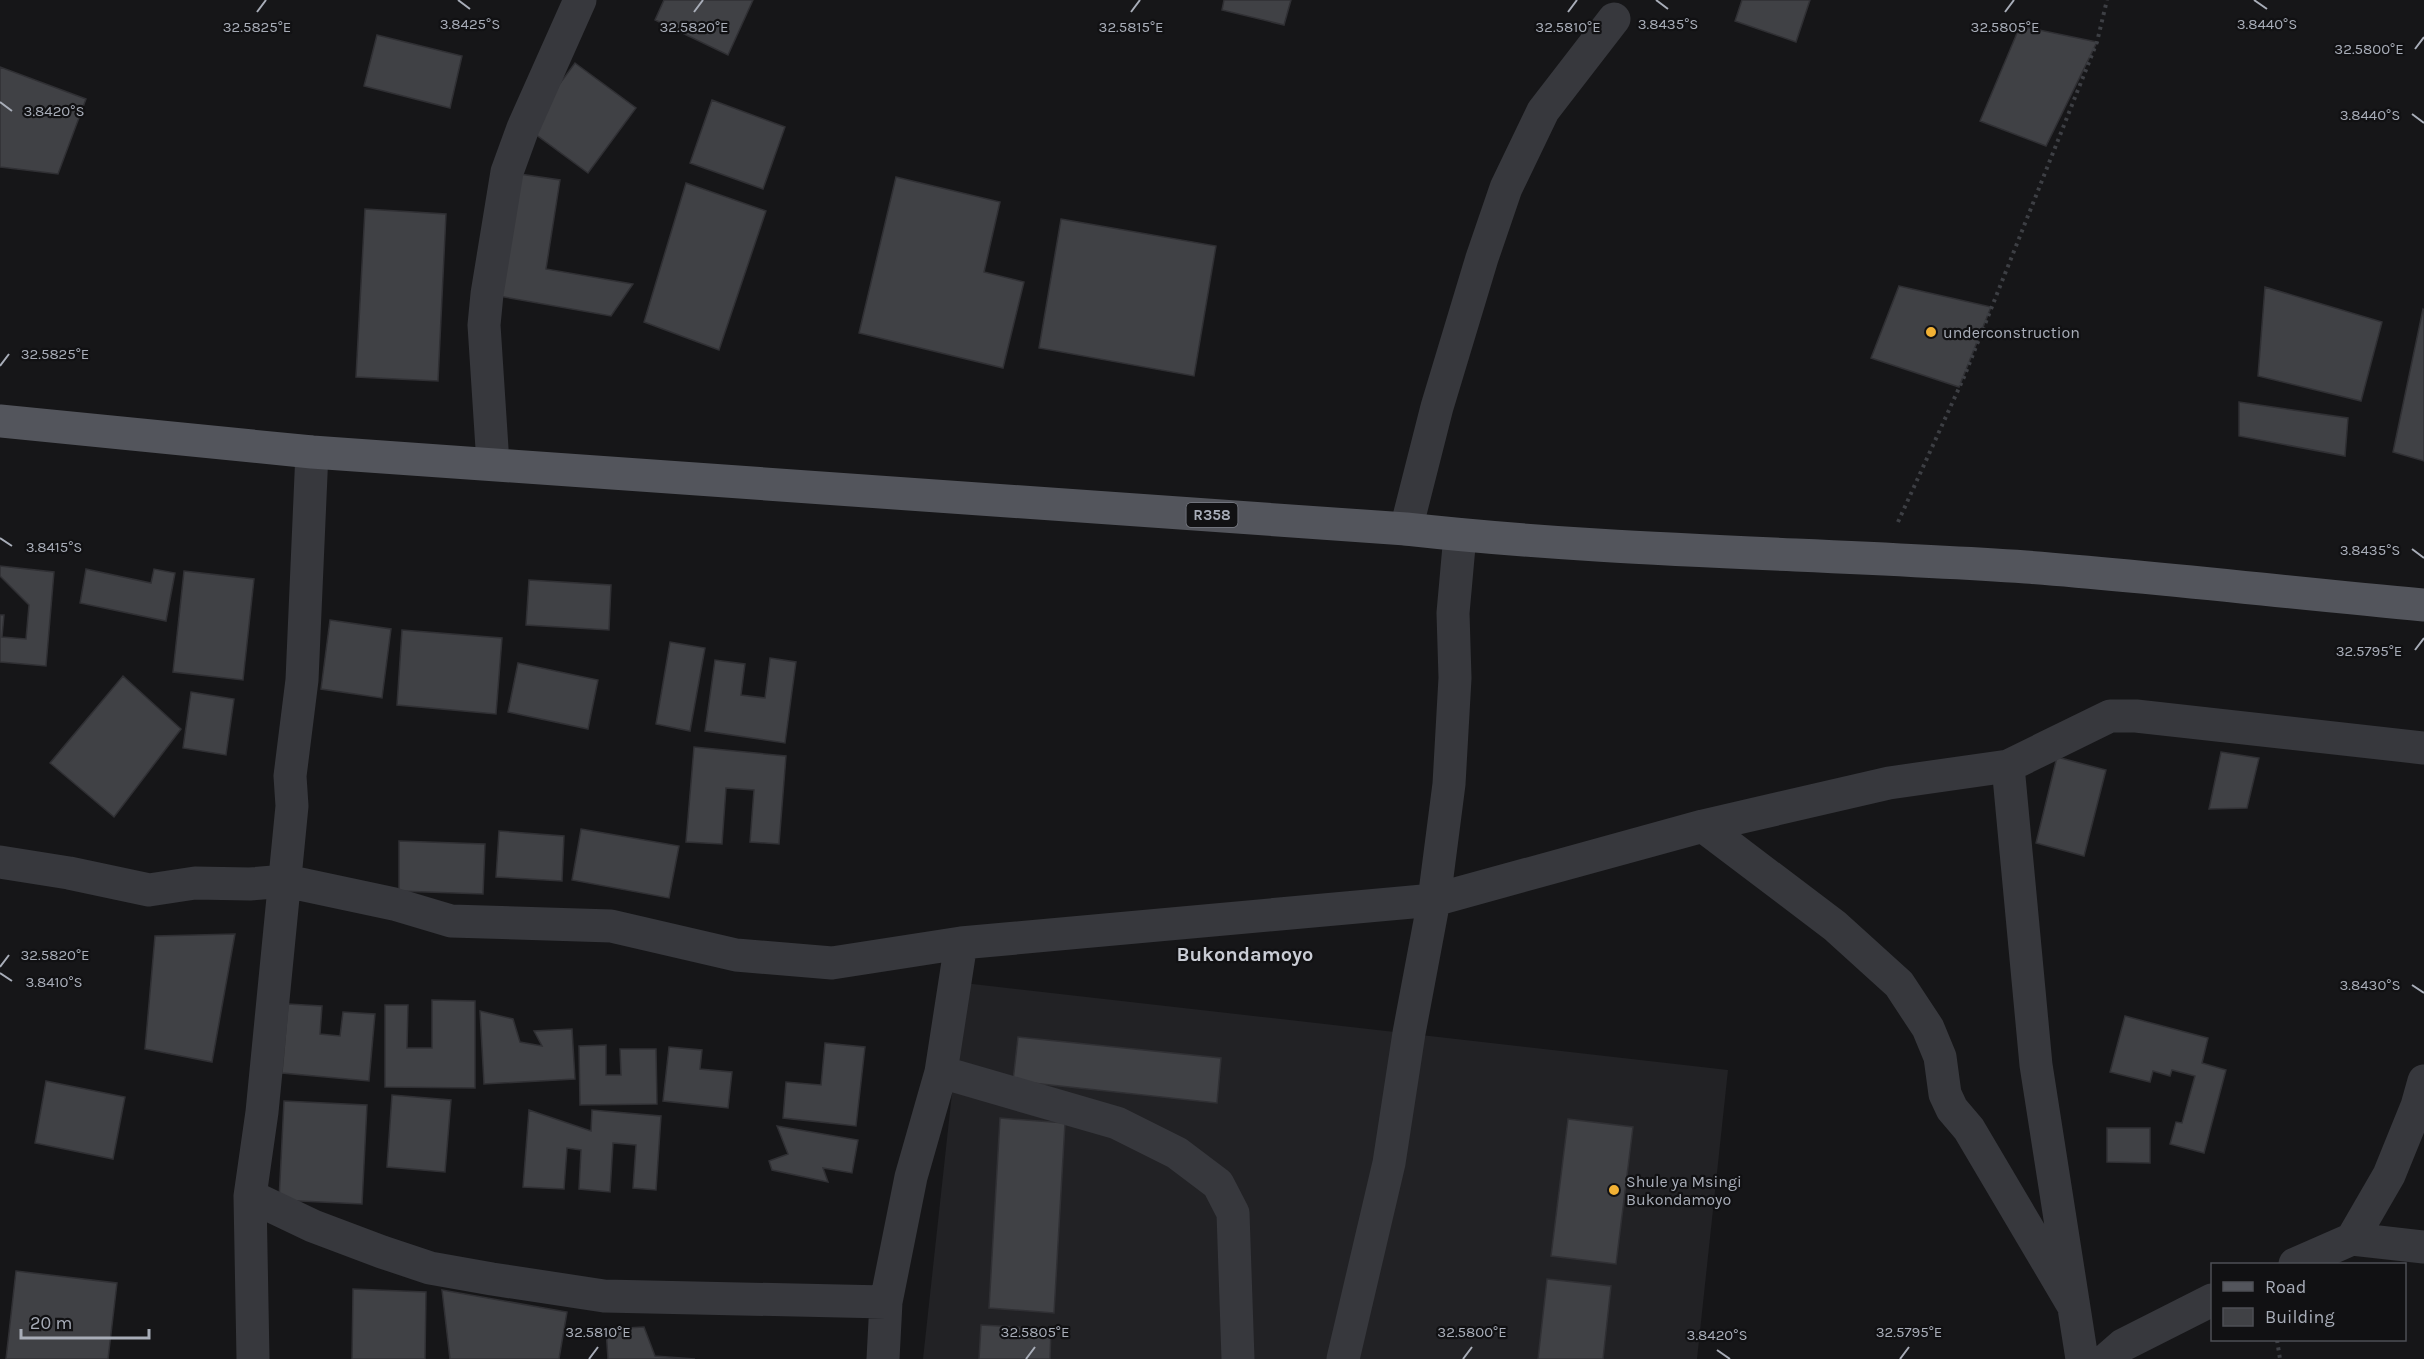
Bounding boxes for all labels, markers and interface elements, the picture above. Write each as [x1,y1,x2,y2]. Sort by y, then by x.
text: 3.8425°S [440,15,500,33]
text: 3.8435°S [1638,15,1698,33]
text: 3.8440°S [2237,15,2297,33]
text: 32.5825°E [223,18,291,36]
text: 32.5820°E [659,18,729,36]
text: 32.5815°E [1099,18,1163,36]
text: 32.5810°E [1535,18,1601,36]
text: 32.5805°E [1971,18,2039,36]
text: 32.5800°E [2334,40,2404,58]
text: 3.8420°S [24,102,84,120]
text: 3.8440°S [2340,106,2400,124]
place label: underconstruction [1943,323,2080,342]
marker: underconstruction [1924,325,1938,339]
text: 32.5825°E [21,345,89,363]
road number: R358 [1186,503,1238,527]
text: 3.8415°S [26,538,82,556]
text: 3.8435°S [2340,541,2400,559]
text: 32.5795°E [2336,642,2402,660]
district label: Bukondamoyo [1177,943,1313,966]
text: 32.5820°E [20,946,90,964]
text: 3.8410°S [25,973,83,991]
text: 3.8430°S [2339,976,2401,994]
place label: Shule ya Msingi Bukondamoyo [1626,1172,1742,1209]
marker: Shule ya Msingi Bukondamoyo [1607,1183,1621,1197]
legend [2211,1263,2406,1341]
text: Road [2265,1276,2306,1298]
scale bar [21,1302,148,1340]
text: Building [2265,1306,2335,1328]
text: 20 m [30,1312,72,1334]
text: 32.5810°E [565,1323,631,1341]
text: 32.5805°E [1001,1323,1069,1341]
text: 32.5800°E [1437,1323,1507,1341]
text: 32.5795°E [1876,1323,1942,1341]
text: 3.8420°S [1687,1326,1747,1344]

